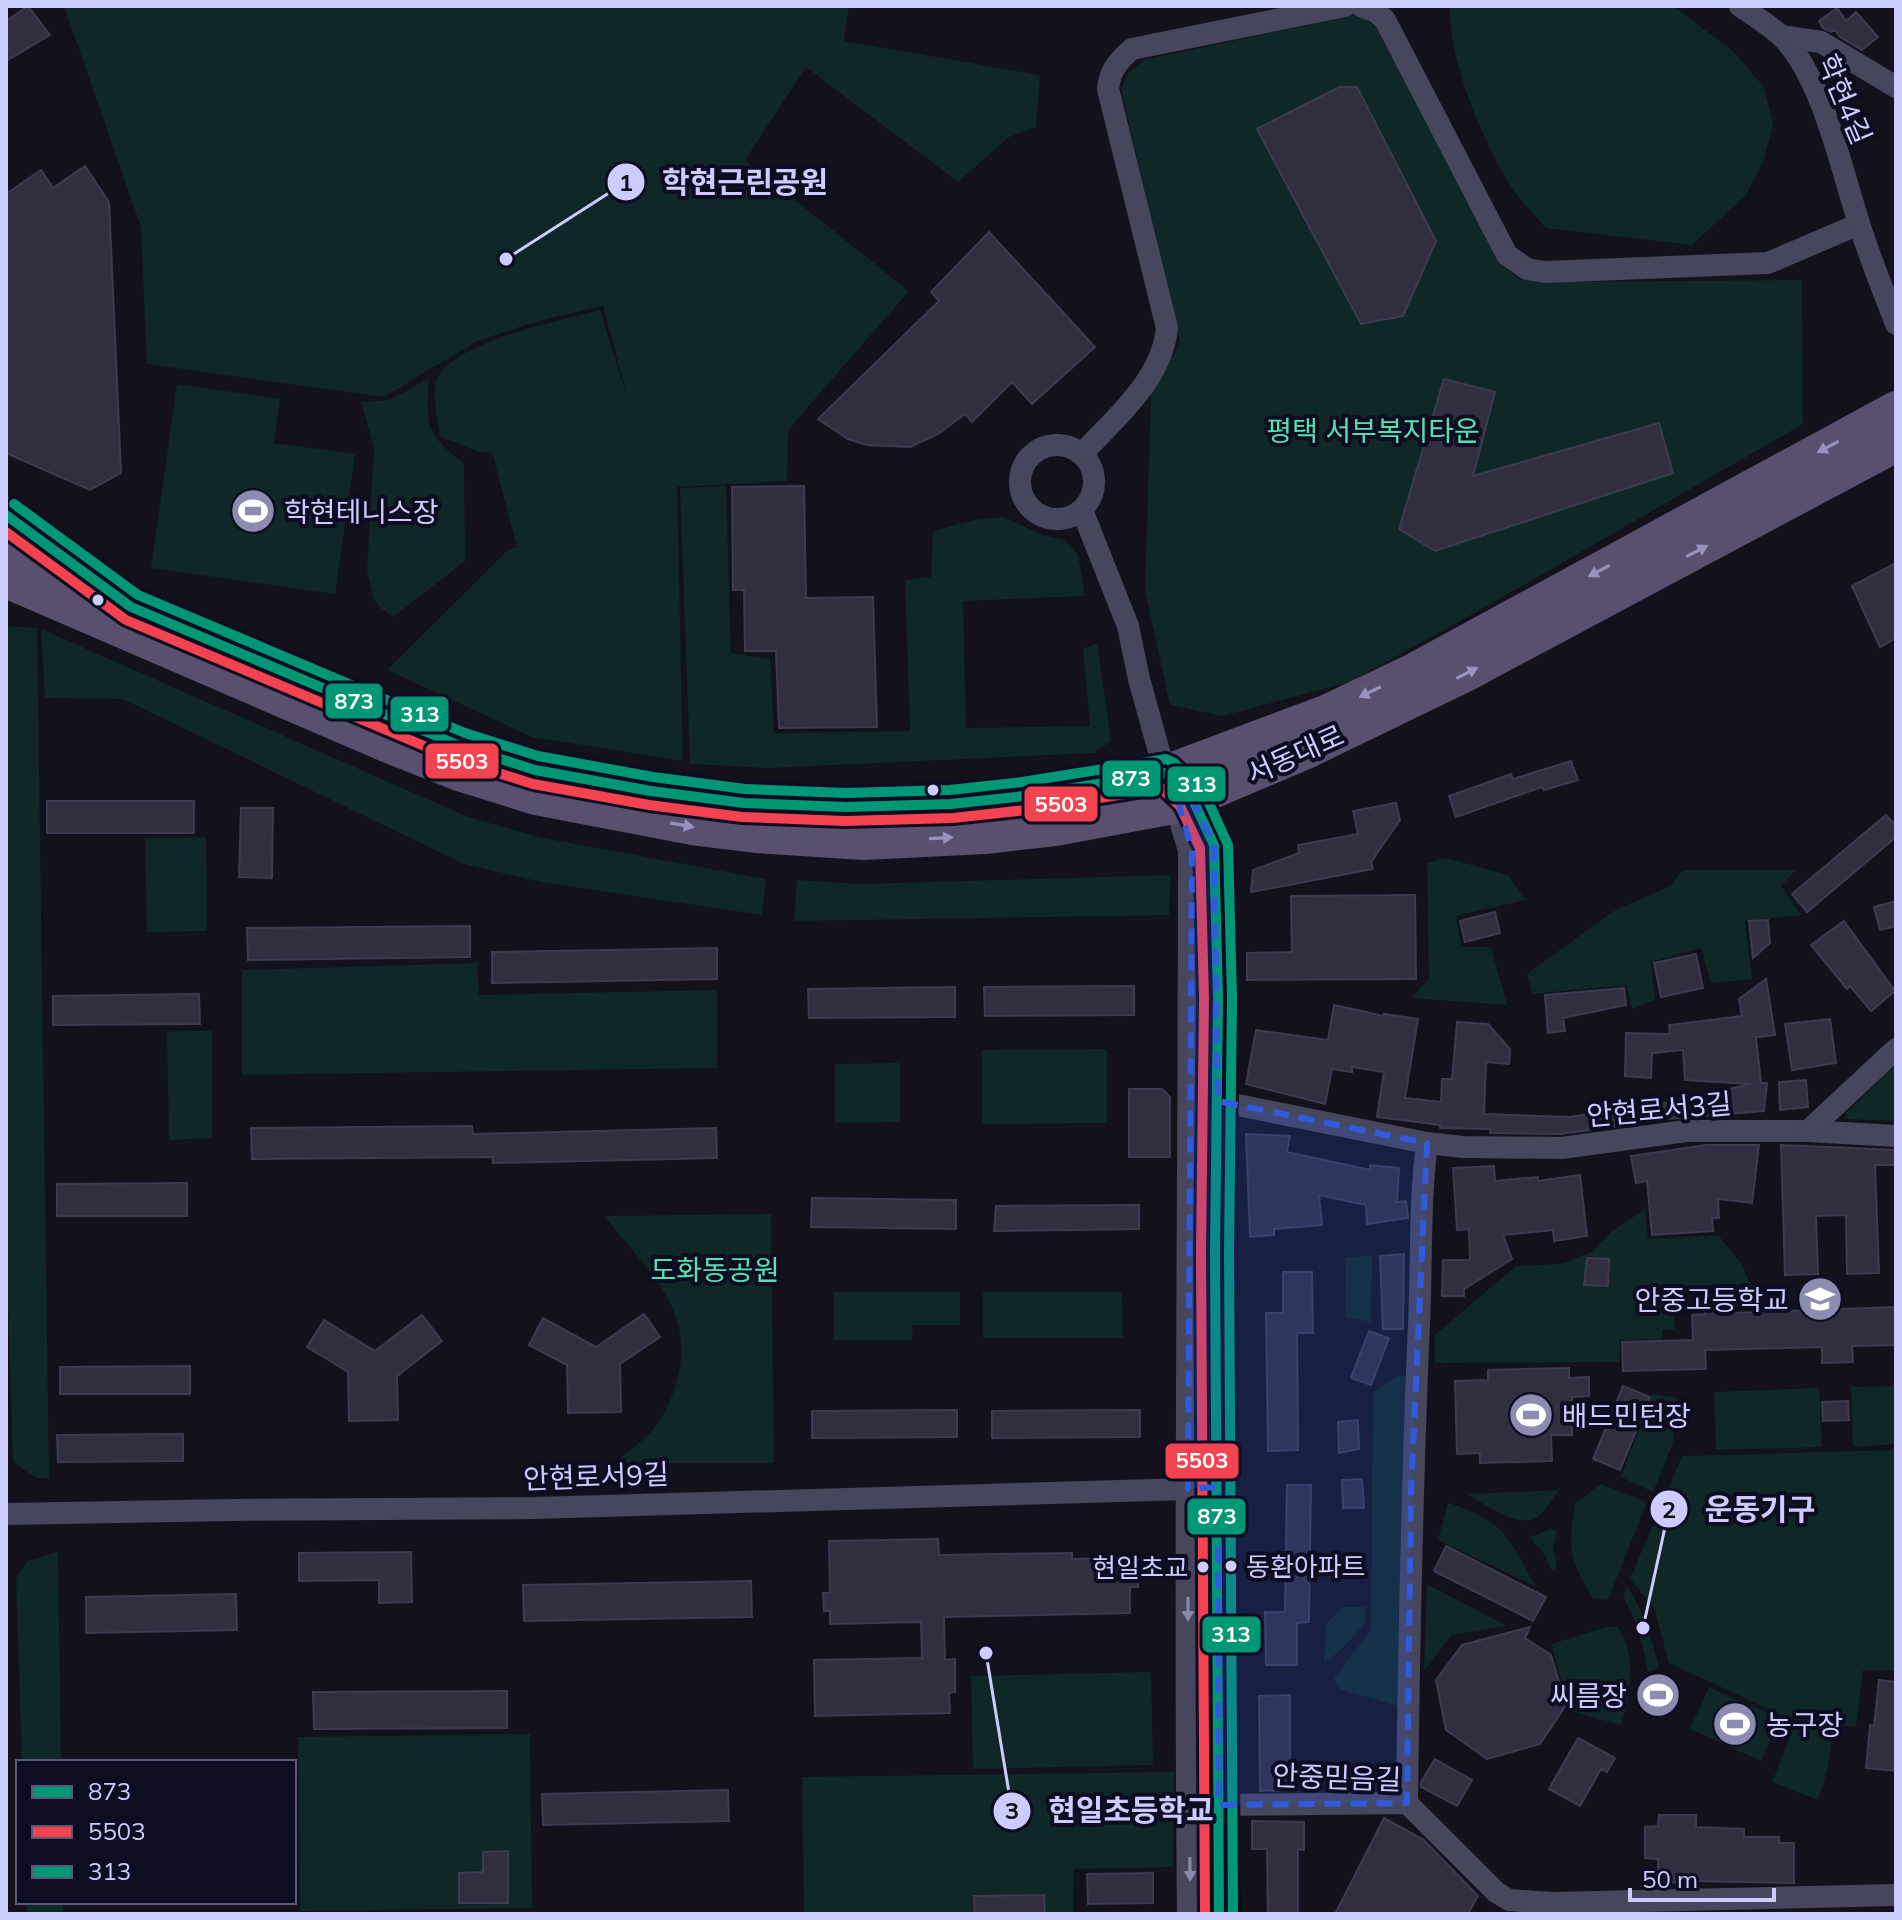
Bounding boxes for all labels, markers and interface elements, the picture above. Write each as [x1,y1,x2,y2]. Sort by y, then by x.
street label: 학현4길 [1811,49,1879,149]
callout: 학현근린공원 [606,155,844,209]
text: 학현근린공원 [662,163,828,201]
text: 1 [619,167,633,197]
park label: 평택 서부복지타운 [1266,413,1480,448]
one-way arrow [1817,439,1839,453]
sports icon: 학현테니스장 [229,487,277,535]
place label: 학현테니스장 [284,494,439,529]
one-way arrow [1685,544,1708,558]
one-way arrow [1588,564,1611,577]
unlabelled marker [90,592,106,608]
one-way arrow [1456,666,1479,679]
line badge: 873 [324,682,384,720]
one-way arrow [1358,685,1381,699]
text: 873 [334,687,374,715]
line badge: 313 [389,695,450,733]
text: 313 [400,700,440,728]
street label: 서동대로 [1241,717,1349,791]
line badge: 5503 [424,742,500,780]
text: 5503 [436,747,488,775]
line badge: 873 [1101,759,1162,798]
text: 873 [1111,764,1151,792]
line badge: 313 [1166,765,1227,803]
text: 313 [1177,770,1217,798]
unlabelled marker [925,782,941,798]
line badge: 5503 [1023,785,1099,823]
text: 5503 [1035,790,1087,818]
one-way arrow [670,819,695,832]
one-way arrow [929,831,954,844]
street label: 안현로서3길 [1585,1085,1733,1133]
park label: 도화동공원 [651,1252,779,1287]
school or university icon: 안중고등학교 [1796,1275,1844,1323]
place label: 안중고등학교 [1634,1282,1789,1317]
sports icon: 배드민턴장 [1507,1391,1555,1439]
place label: 배드민턴장 [1562,1398,1691,1433]
line badge: 5503 [1164,1442,1240,1480]
text: 5503 [1176,1446,1228,1474]
street label: 안현로서9길 [523,1456,669,1496]
callout: 운동기구 [1649,1482,1832,1536]
text: 운동기구 [1705,1490,1815,1528]
text: 2 [1662,1494,1676,1524]
line badge: 873 [1186,1497,1247,1536]
text: 873 [1197,1502,1237,1530]
place label: 동환아파트 [1246,1550,1366,1583]
place label: 현일초교 [1092,1551,1188,1584]
marker: 동환아파트 [1223,1558,1239,1574]
marker: 현일초교 [1195,1559,1211,1575]
one-way arrow [1182,1597,1194,1622]
line badge: 313 [1201,1615,1262,1654]
text: 313 [1211,1620,1251,1648]
sports icon: 씨름장 [1634,1671,1682,1719]
place label: 씨름장 [1550,1678,1627,1713]
sports icon: 농구장 [1711,1700,1759,1748]
place label: 농구장 [1766,1707,1843,1742]
street label: 안중믿음길 [1272,1757,1402,1797]
legend [16,1760,296,1904]
text: 873 [88,1776,131,1806]
callout: 현일초등학교 [992,1784,1230,1838]
text: 현일초등학교 [1048,1791,1214,1829]
text: 3 [1005,1795,1019,1825]
text: 5503 [88,1816,146,1846]
scale bar [1630,1852,1774,1902]
text: 313 [88,1856,131,1886]
one-way arrow [1184,1857,1197,1882]
text: 50 m [1642,1864,1698,1894]

